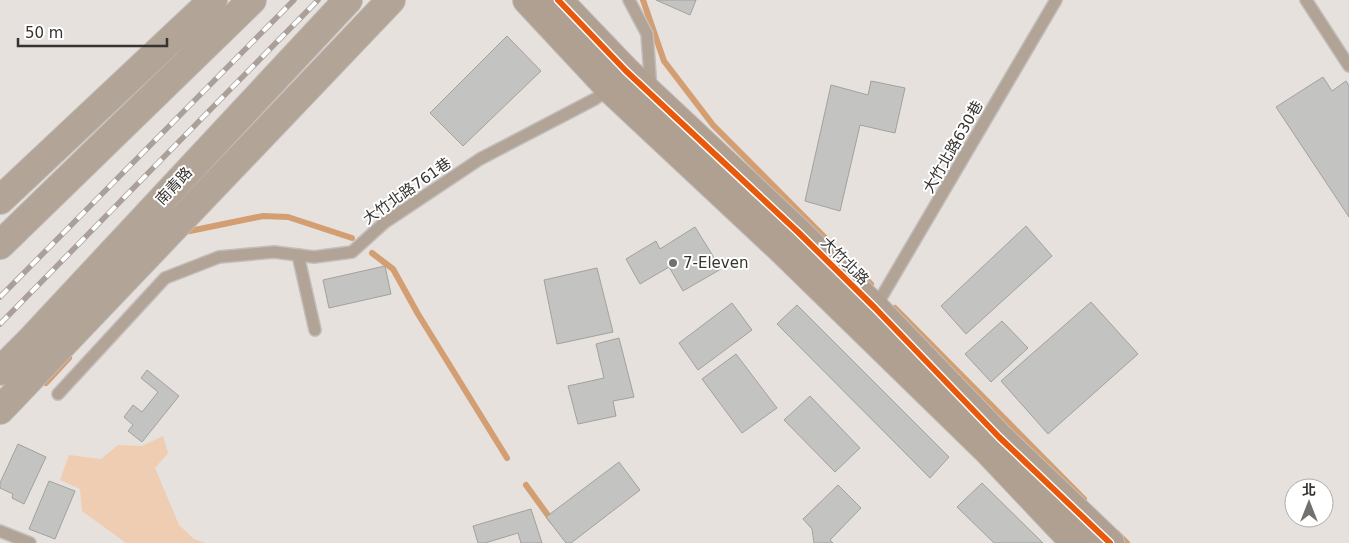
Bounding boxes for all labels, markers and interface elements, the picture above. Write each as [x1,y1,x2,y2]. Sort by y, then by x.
scale bar [18,15,166,47]
text: 50 m [25,24,63,42]
street label: 大竹北路630巷 [919,98,987,196]
street label: 大竹北路761巷 [359,154,455,228]
street label: 南青路 [152,163,196,209]
street label: 大竹北路 [817,233,873,289]
place label: 7-Eleven [683,254,748,272]
marker: 7-Eleven [667,257,679,269]
north arrow [1284,478,1334,528]
text: 北 [1302,482,1316,498]

